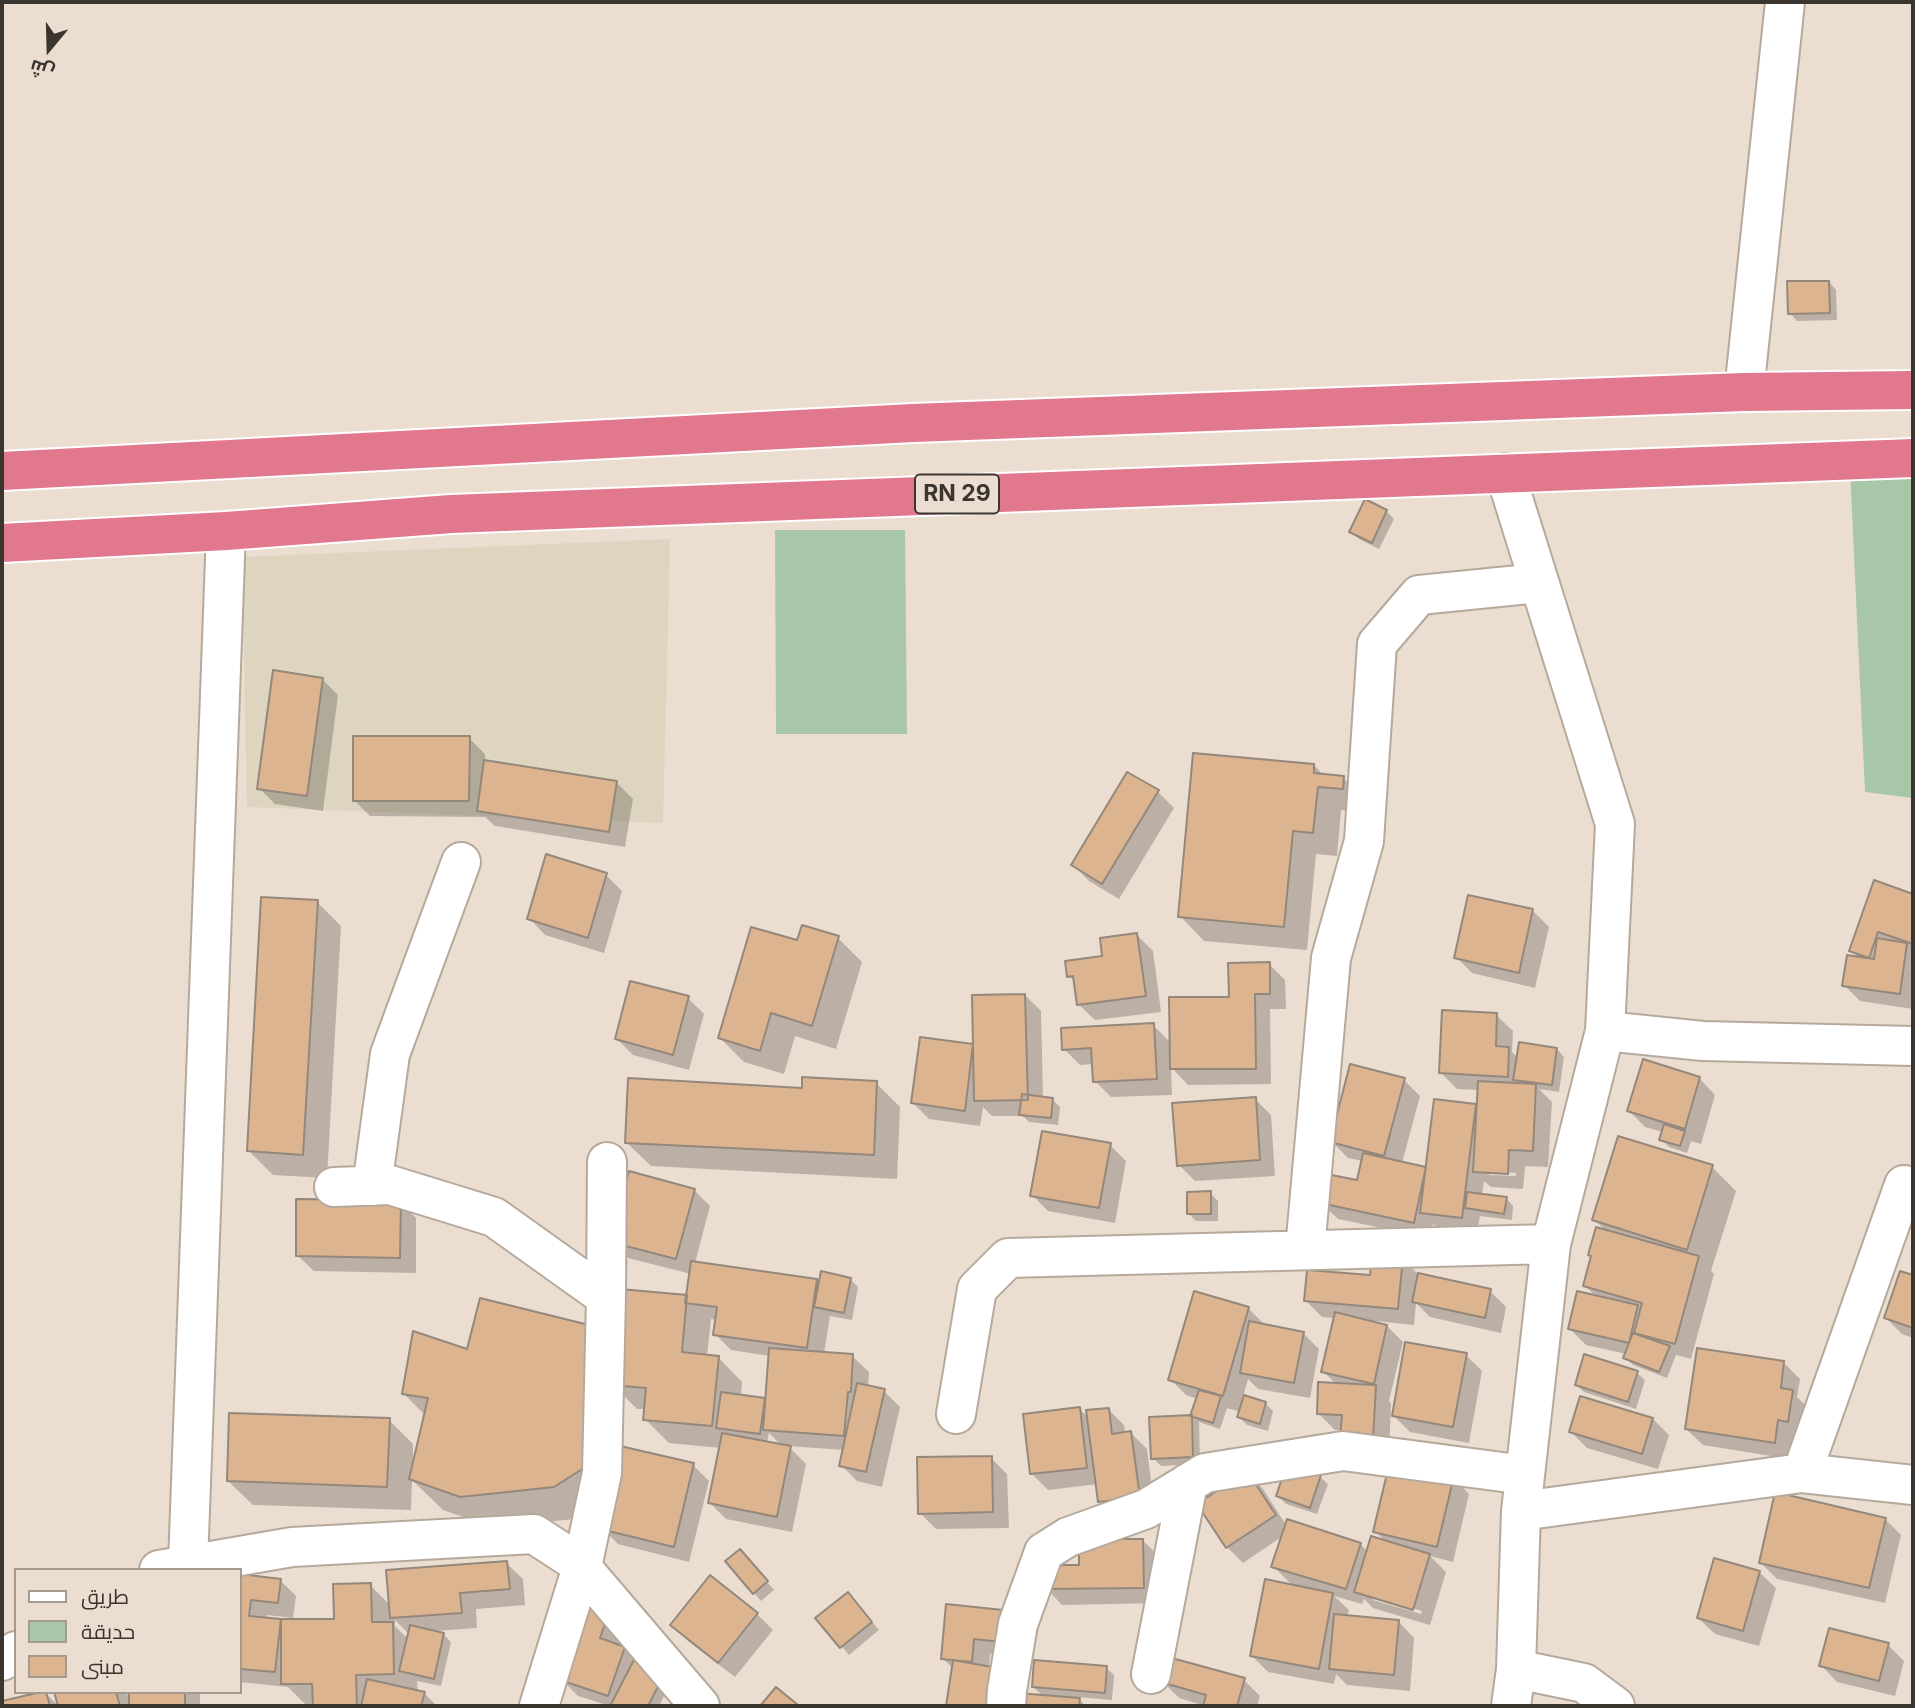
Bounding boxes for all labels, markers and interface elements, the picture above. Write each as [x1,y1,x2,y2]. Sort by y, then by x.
north arrow [14,14,84,84]
text: ش [27,54,57,84]
road number: RN 29 [915,474,999,514]
legend [14,1568,242,1694]
text: طريق [81,1584,129,1609]
text: حديقة [81,1619,135,1644]
text: مبنى [81,1654,124,1679]

